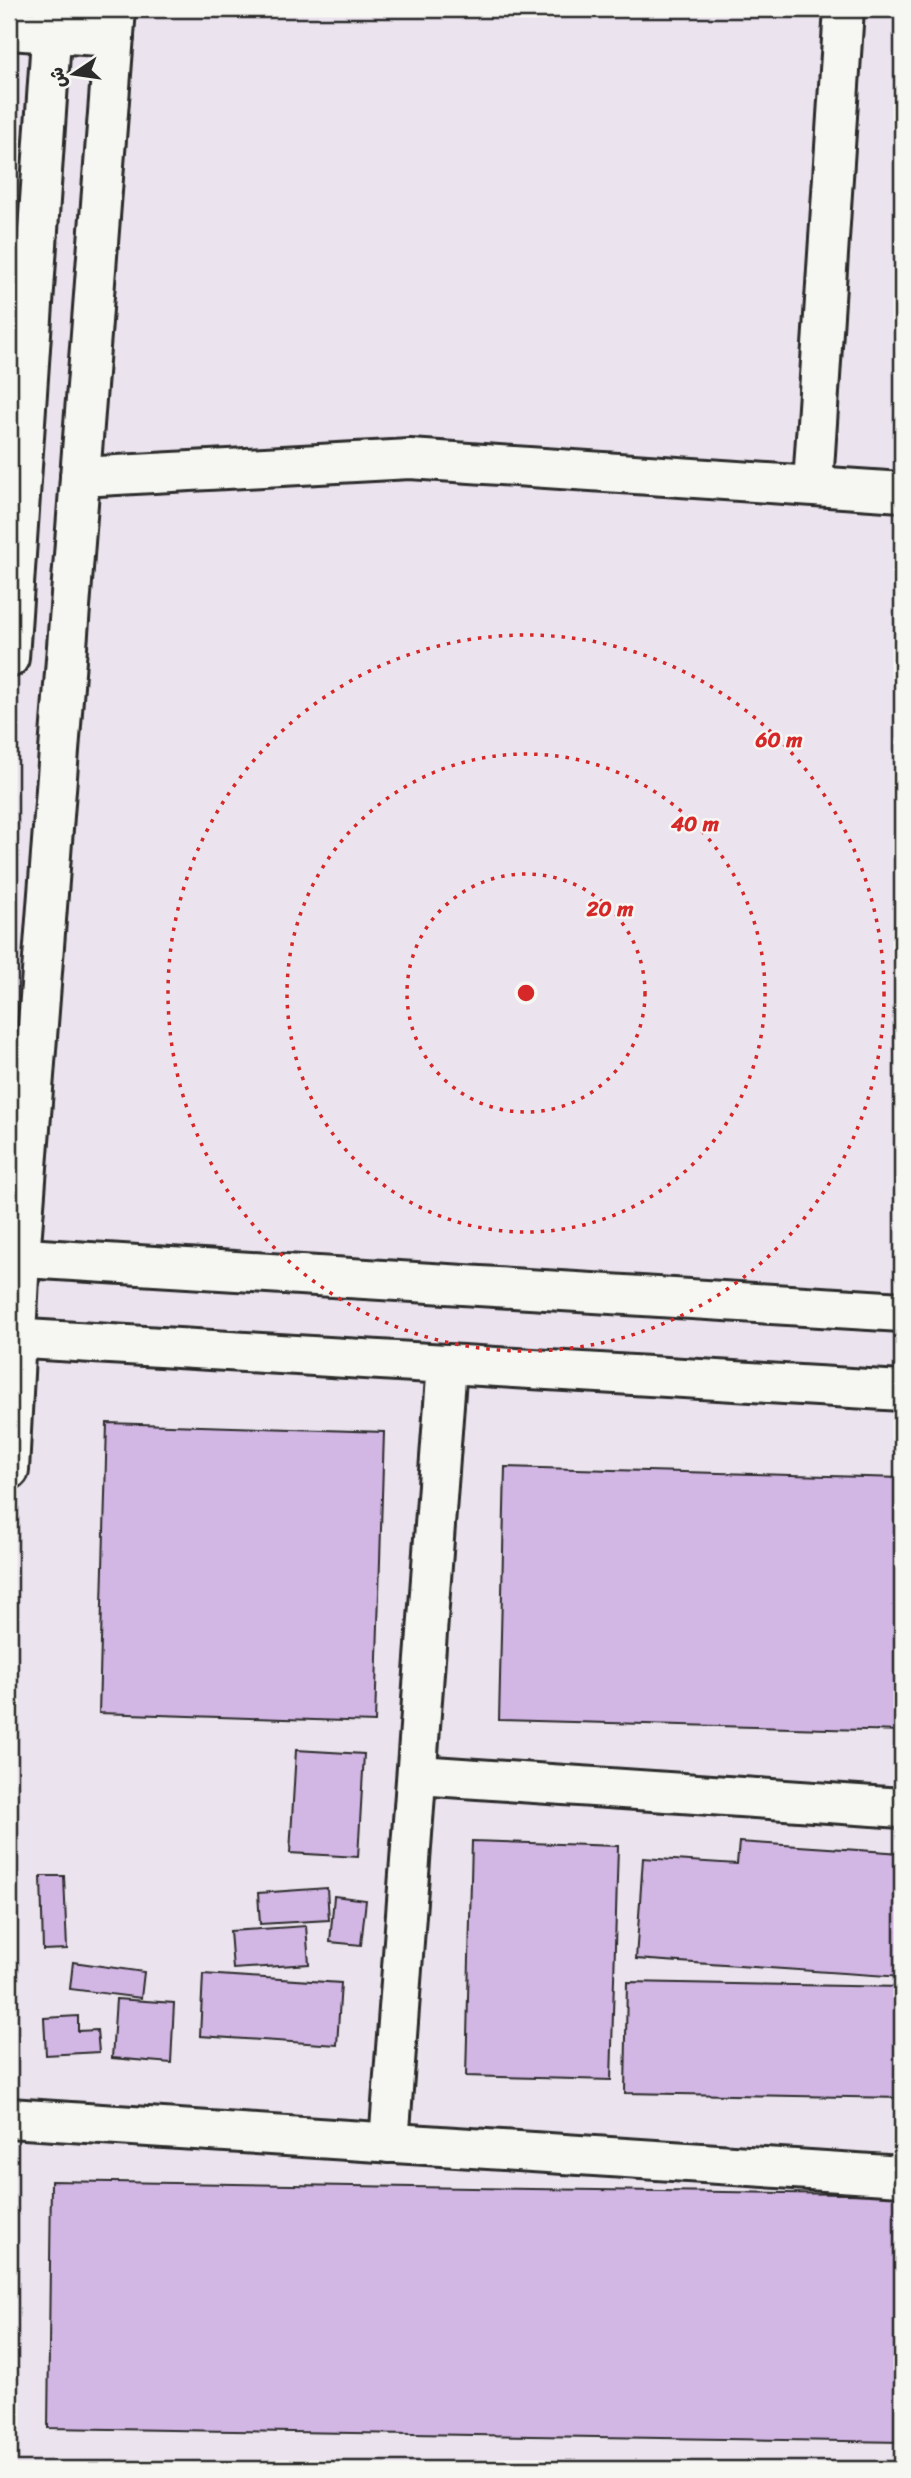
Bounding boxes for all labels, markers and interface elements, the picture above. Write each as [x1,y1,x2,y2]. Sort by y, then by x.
north arrow [38,38,108,108]
text: ش [39,64,76,92]
text: 60 m [755,721,803,759]
text: 40 m [670,805,720,843]
text: 20 m [586,890,634,928]
centre of rings [514,981,538,1005]

